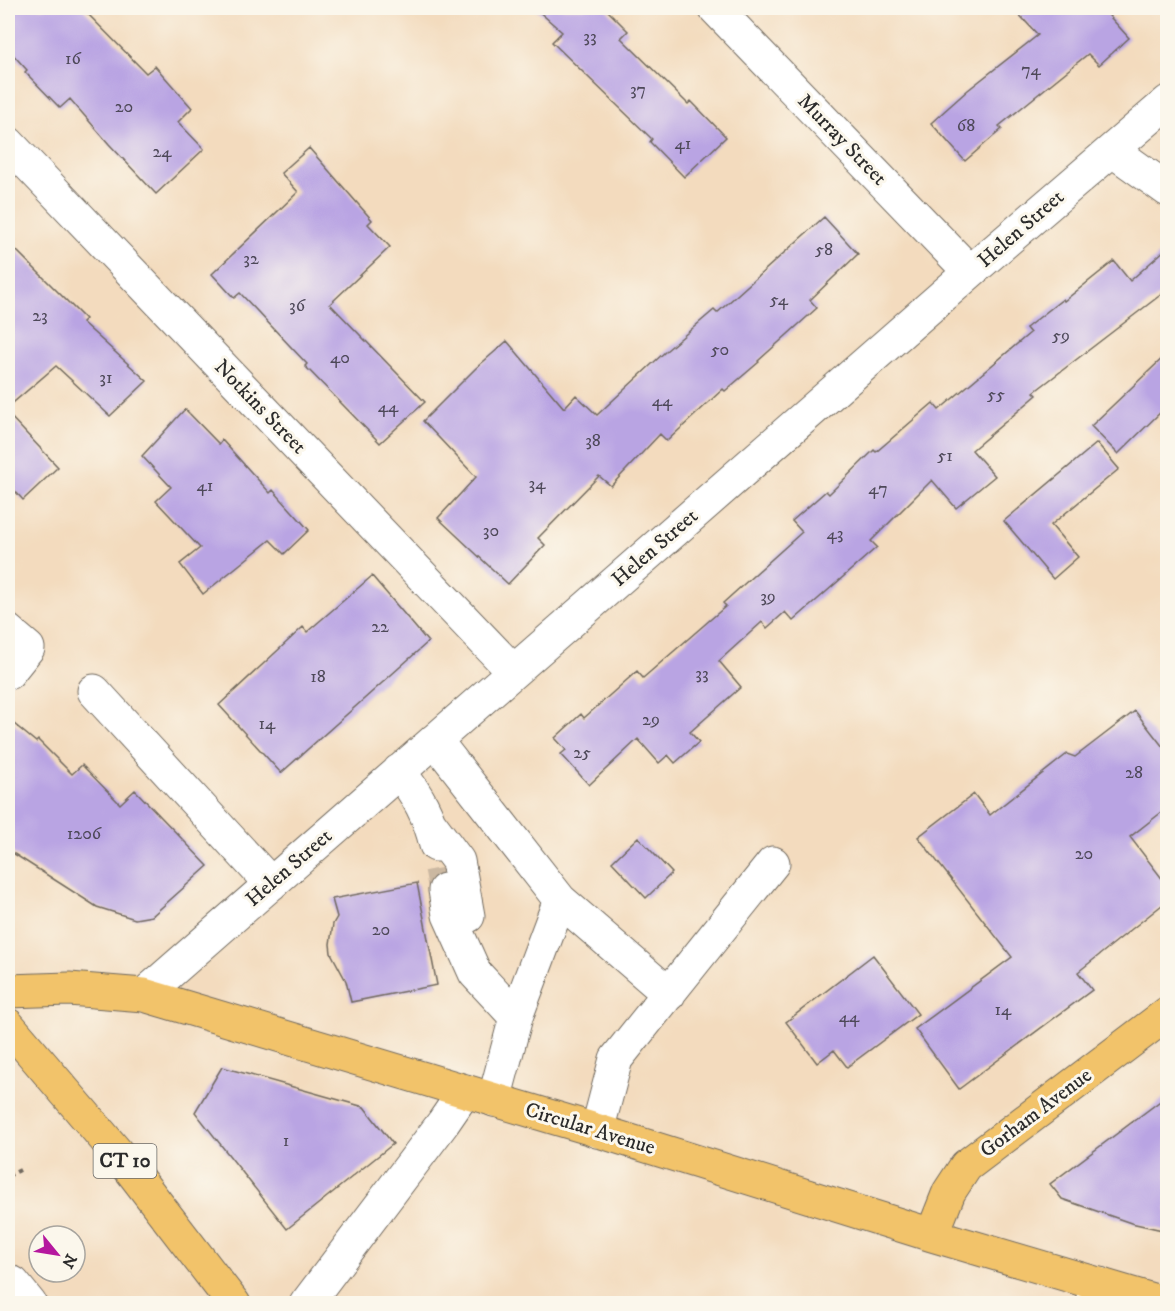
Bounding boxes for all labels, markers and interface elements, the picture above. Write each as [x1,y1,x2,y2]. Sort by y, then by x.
house number: 33 [583,26,597,48]
house number: 16 [65,48,82,70]
house number: 74 [1021,59,1041,81]
house number: 37 [630,79,646,101]
street label: Murray Street [792,89,892,192]
house number: 20 [115,96,133,118]
house number: 68 [957,115,975,137]
house number: 41 [675,133,691,155]
house number: 24 [152,141,172,163]
street label: Helen Street [972,184,1070,274]
house number: 58 [815,239,833,261]
house number: 32 [243,248,259,270]
house number: 54 [770,289,789,311]
house number: 36 [289,295,306,317]
house number: 23 [32,305,48,327]
house number: 59 [1052,325,1070,347]
house number: 50 [711,339,729,361]
house number: 40 [330,347,350,369]
street label: Notkins Street [208,354,312,460]
house number: 31 [99,367,113,389]
house number: 55 [987,384,1005,406]
house number: 44 [652,390,673,412]
house number: 44 [378,396,399,418]
house number: 38 [585,430,601,452]
house number: 51 [937,445,953,467]
house number: 34 [528,473,546,495]
house number: 41 [197,475,213,497]
house number: 47 [868,478,888,500]
street label: Helen Street [606,503,704,593]
house number: 30 [483,520,499,542]
house number: 43 [826,523,844,545]
house number: 39 [760,586,776,608]
house number: 22 [371,616,389,638]
house number: 33 [695,663,709,685]
house number: 18 [310,666,326,688]
house number: 29 [642,709,660,731]
house number: 14 [259,713,276,735]
house number: 25 [573,742,591,764]
house number: 28 [1125,762,1143,784]
house number: 1206 [67,823,102,845]
street label: Helen Street [240,823,338,913]
house number: 20 [1075,843,1093,865]
house number: 20 [372,919,390,941]
house number: 14 [995,999,1012,1021]
house number: 44 [839,1006,860,1028]
street label: Gorham Avenue [975,1062,1097,1163]
street label: Circular Avenue [522,1097,658,1161]
house number: 1 [283,1130,289,1152]
road number: CT 10 [94,1144,156,1178]
north arrow [27,1224,87,1284]
text: N [57,1250,81,1272]

